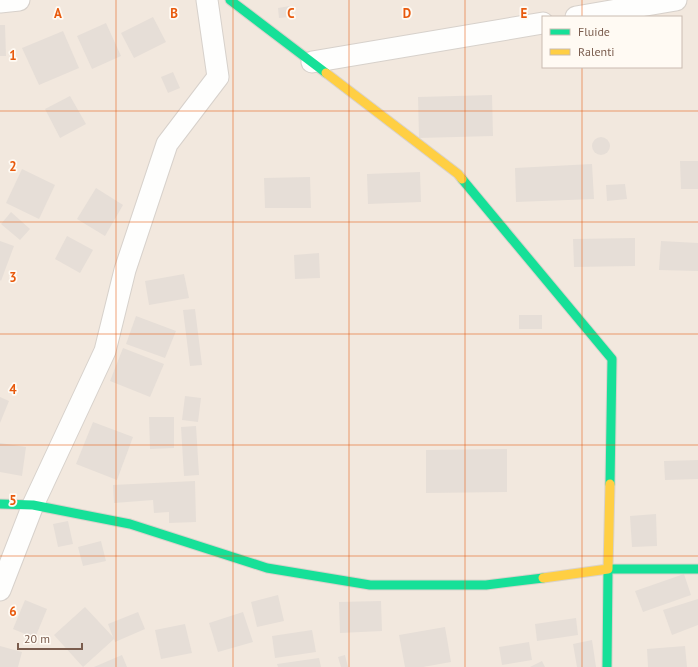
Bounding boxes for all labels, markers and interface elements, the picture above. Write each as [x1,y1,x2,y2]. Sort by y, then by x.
text: A [54,5,62,22]
text: B [170,5,178,22]
text: C [287,5,295,22]
text: D [403,5,411,22]
text: E [521,5,528,22]
legend [542,16,682,68]
text: Fluide [578,24,610,39]
text: Ralenti [578,44,614,59]
text: 1 [9,47,17,64]
text: 2 [9,158,17,175]
text: 3 [9,269,17,286]
text: 4 [9,381,17,398]
text: 5 [9,492,17,509]
text: 6 [9,603,17,620]
scale bar [18,625,82,651]
text: 20 m [24,631,50,646]

